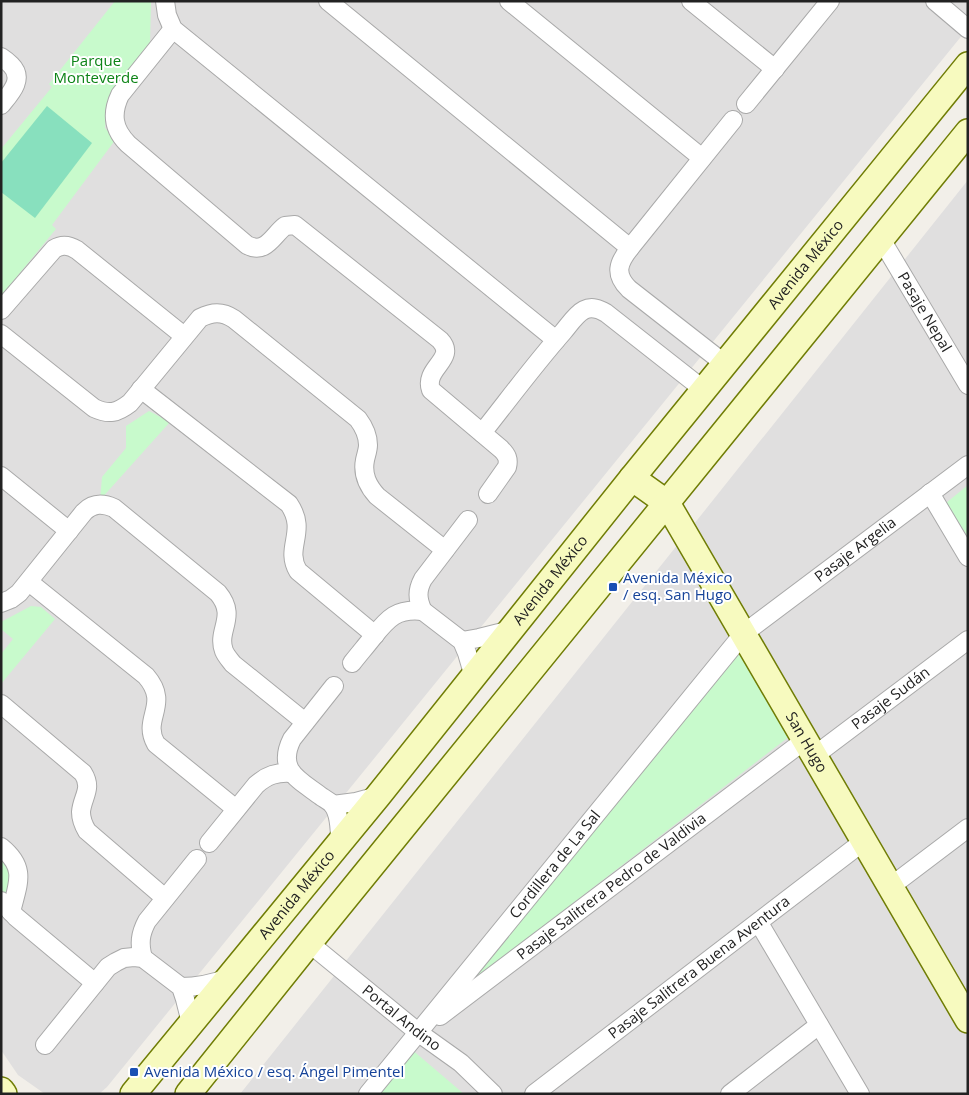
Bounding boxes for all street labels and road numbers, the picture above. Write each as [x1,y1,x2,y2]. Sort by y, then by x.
street label: Avenida México [763,215,847,313]
street label: Pasaje Nepal [894,268,957,355]
street label: Pasaje Argelia [810,512,900,586]
street label: Avenida México [508,530,592,629]
street label: Pasaje Sudán [847,661,933,733]
street label: San Hugo [782,708,833,776]
street label: Cordillera de La Sal [504,806,604,922]
street label: Pasaje Salitrera Pedro de Valdivia [512,807,710,964]
street label: Avenida México [254,845,339,943]
street label: Pasaje Salitrera Buena Aventura [603,891,793,1043]
street label: Portal Andino [358,980,445,1055]

